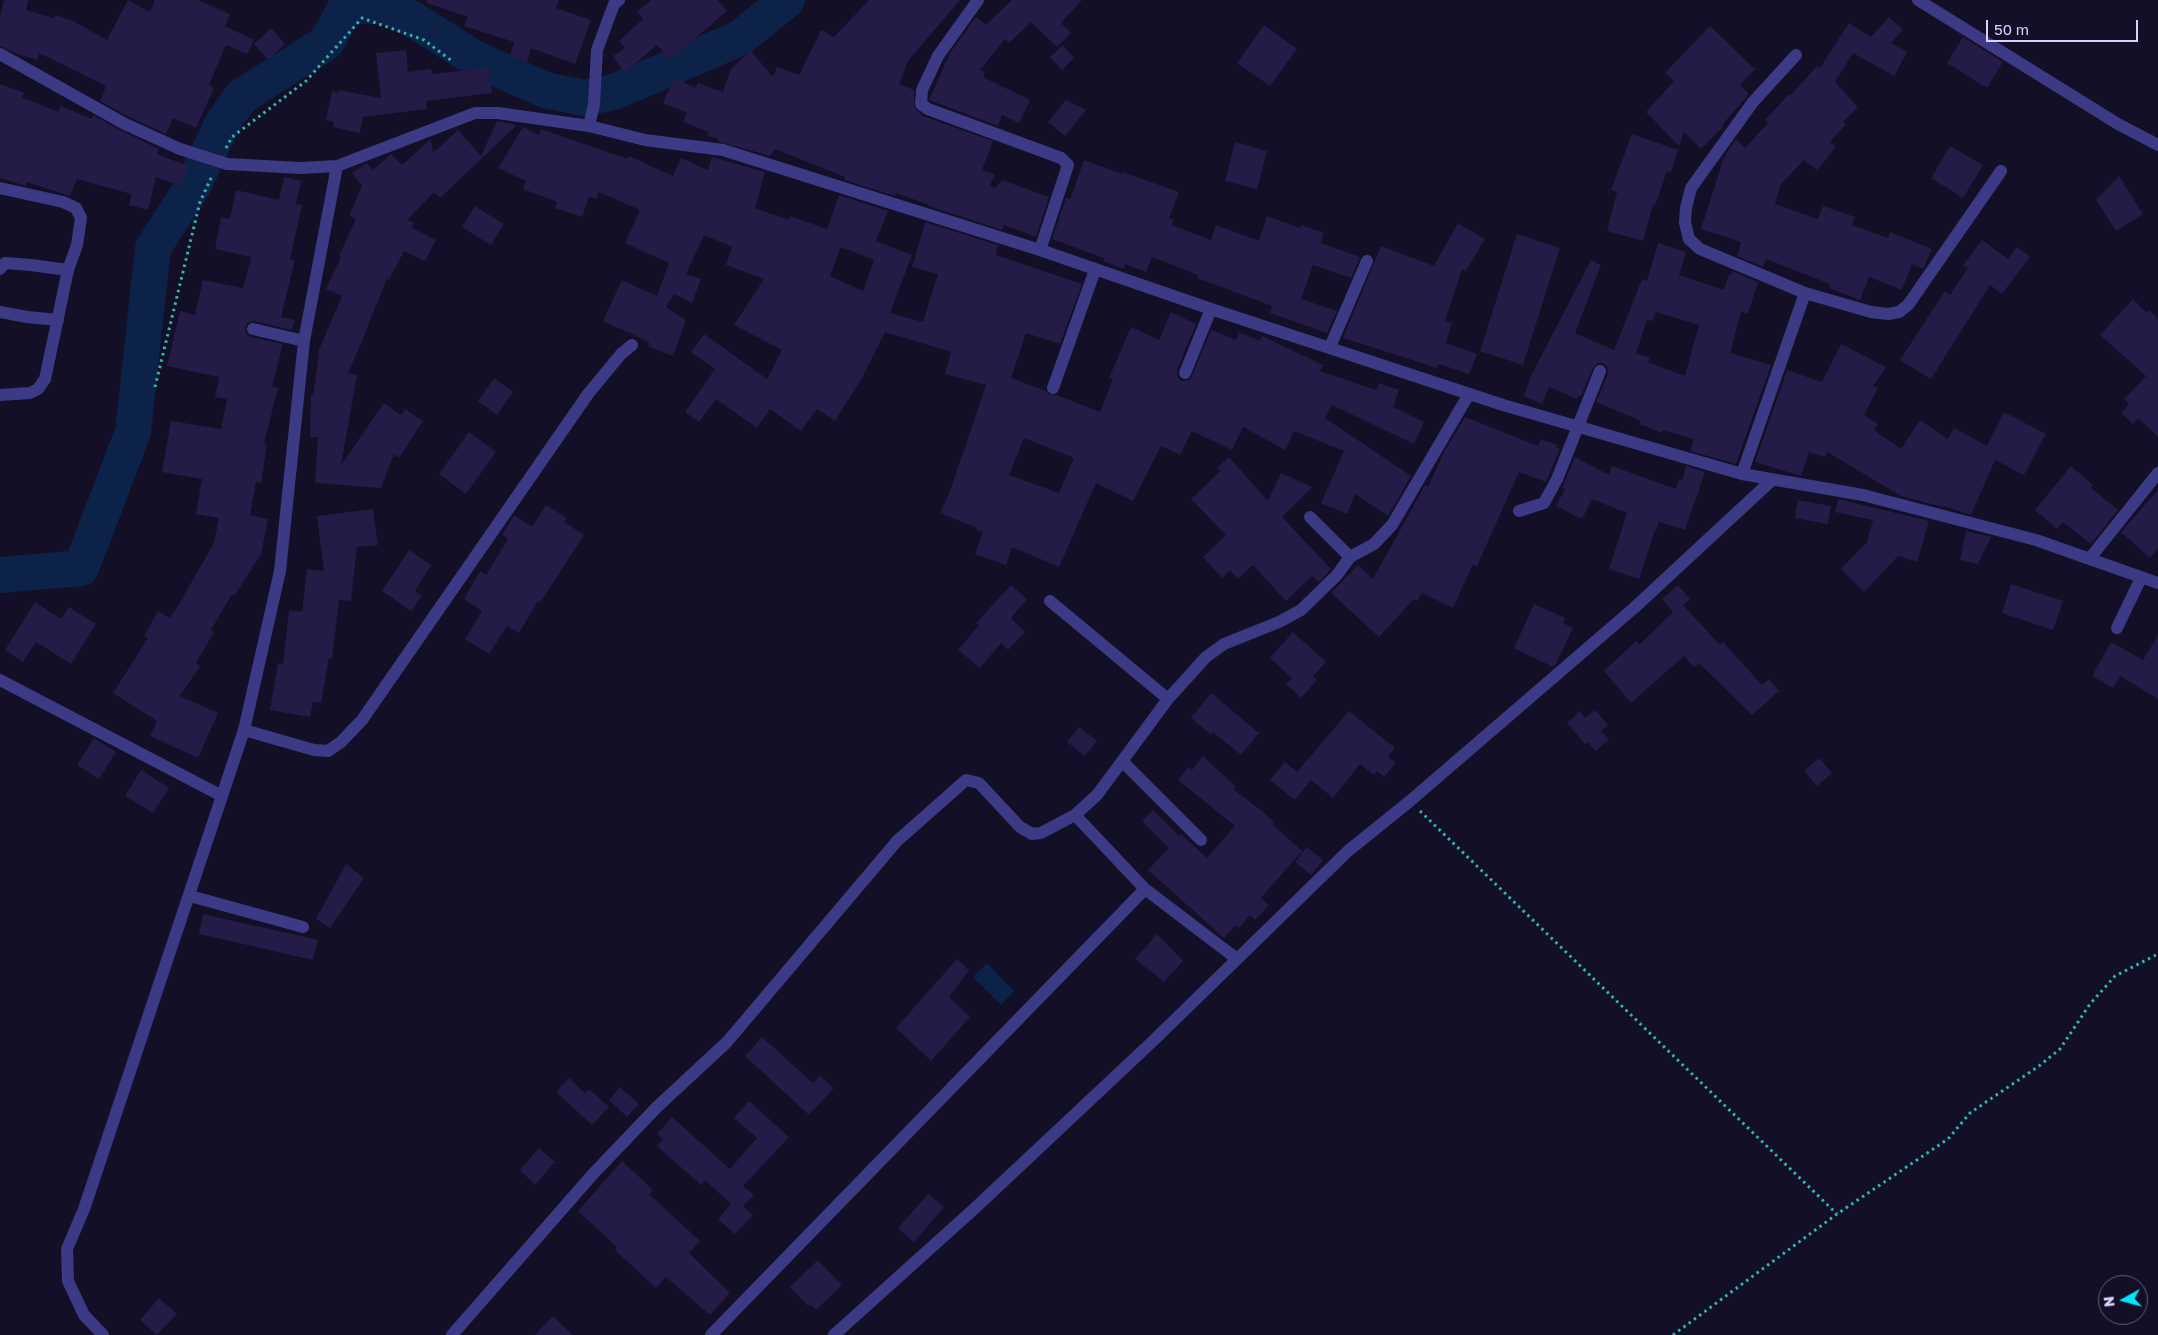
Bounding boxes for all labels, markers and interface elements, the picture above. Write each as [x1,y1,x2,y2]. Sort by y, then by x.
scale bar [1988,10,2140,42]
text: 50 m [1994,20,2029,38]
north arrow [2098,1275,2148,1325]
text: N [2100,1295,2118,1308]

